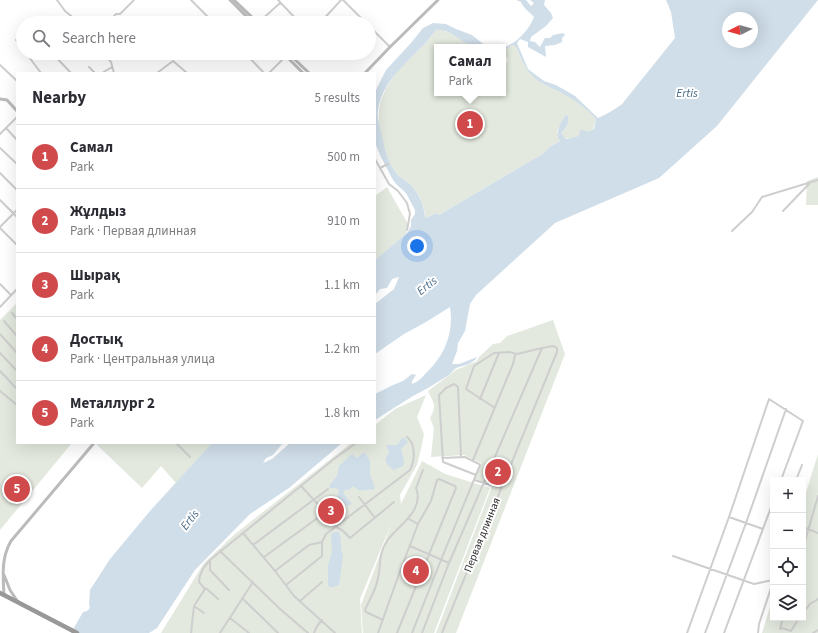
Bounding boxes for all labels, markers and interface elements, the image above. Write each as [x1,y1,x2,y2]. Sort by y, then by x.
north arrow [722,12,758,48]
search box [16,16,376,60]
icon: search [30,27,52,49]
text: Search here [62,28,136,49]
popup [434,44,506,96]
text: Самал [448,51,492,72]
text: Park [448,72,473,90]
water label: Ertis [676,85,698,102]
text: Nearby [32,86,86,110]
text: 5 results [315,89,360,107]
pin: 1 [457,109,483,139]
text: Самал [70,137,113,158]
text: 1 [42,148,48,166]
text: 500 m [327,148,360,166]
text: Park [70,158,94,176]
text: Жұлдыз [70,201,126,222]
text: 2 [42,212,48,230]
text: 910 m [327,212,360,230]
text: Park · Первая длинная [70,222,197,240]
your location [407,236,427,256]
text: Шырақ [70,265,120,286]
water label: Ertis [413,272,441,299]
text: 3 [42,276,48,294]
text: 1.1 km [324,276,360,294]
text: Park [70,286,94,304]
text: Достық [70,329,123,350]
text: 4 [42,340,48,358]
text: 1.2 km [324,340,360,358]
text: Park · Центральная улица [70,350,215,368]
text: Металлург 2 [70,393,155,414]
text: 5 [42,404,48,422]
text: 1.8 km [324,404,360,422]
text: Park [70,414,94,432]
pin: 2 [485,457,511,487]
pin: 5 [4,474,30,504]
map controls [770,477,806,621]
button: + [770,477,806,513]
street label: Первая длинная [460,495,504,575]
pin: 3 [318,496,344,526]
water label: Ertis [177,506,203,534]
button: − [770,513,806,549]
button: locate [770,549,806,585]
pin: 4 [403,556,429,586]
button: layers [770,585,806,621]

